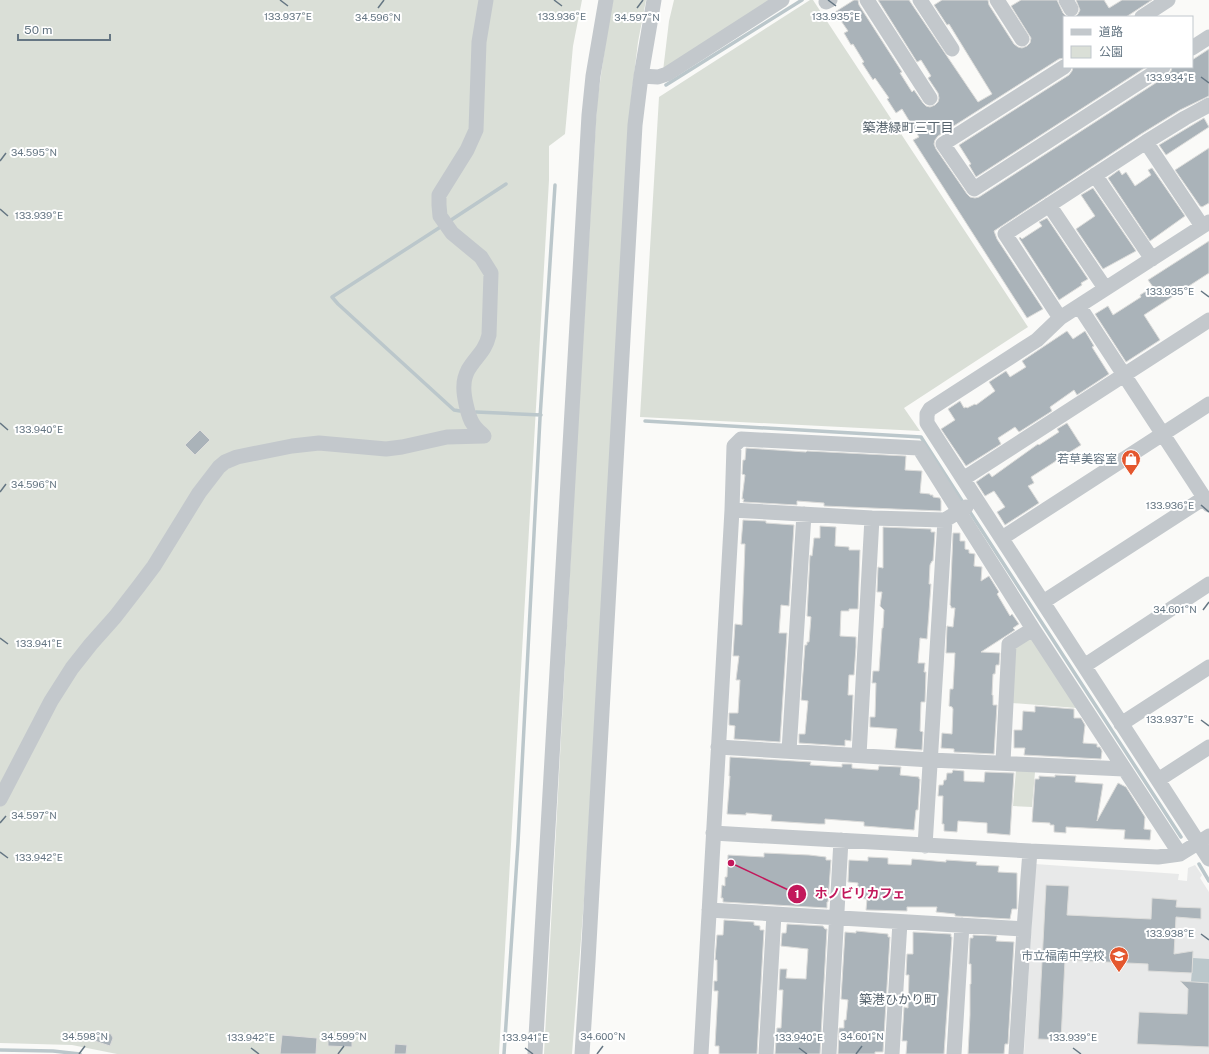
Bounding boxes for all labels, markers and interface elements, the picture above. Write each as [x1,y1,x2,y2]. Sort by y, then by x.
text: 133.937°E [264,10,312,22]
text: 133.936°E [538,10,586,22]
text: 133.935°E [812,10,860,22]
text: 34.596°N [355,11,401,23]
text: 34.597°N [614,11,660,23]
scale bar [18,16,110,42]
legend [1063,16,1193,68]
text: 50 m [24,23,52,37]
text: 道路 [1099,25,1123,39]
text: 公園 [1099,45,1123,59]
text: 133.934°E [1146,71,1194,83]
district label: 築港緑町三丁目 [862,120,954,135]
text: 34.595°N [11,146,57,158]
text: 133.939°E [15,209,63,221]
text: 133.935°E [1146,285,1194,297]
text: 133.940°E [15,423,63,435]
shop icon: 若草美容室 [1120,448,1142,476]
place label: 若草美容室 [1057,452,1117,466]
text: 34.596°N [11,478,57,490]
text: 133.936°E [1146,499,1194,511]
text: 34.601°N [1153,603,1197,615]
text: 133.941°E [16,637,62,649]
text: 133.937°E [1146,713,1194,725]
text: 34.597°N [11,809,57,821]
text: 133.942°E [15,851,63,863]
callout: ホノビリカフェ [787,881,914,906]
text: ホノビリカフェ [814,886,906,901]
text: 1 [794,887,800,901]
text: 133.938°E [1146,927,1194,939]
school or university icon: 市立福南中学校 [1108,945,1130,973]
place label: 市立福南中学校 [1021,949,1105,963]
district label: 築港ひかり町 [859,992,937,1007]
text: 34.598°N [62,1030,108,1042]
text: 34.599°N [321,1030,367,1042]
text: 34.600°N [580,1030,626,1042]
text: 34.601°N [840,1030,884,1042]
text: 133.942°E [227,1031,275,1043]
text: 133.941°E [502,1031,548,1043]
text: 133.940°E [775,1031,823,1043]
text: 133.939°E [1049,1031,1097,1043]

